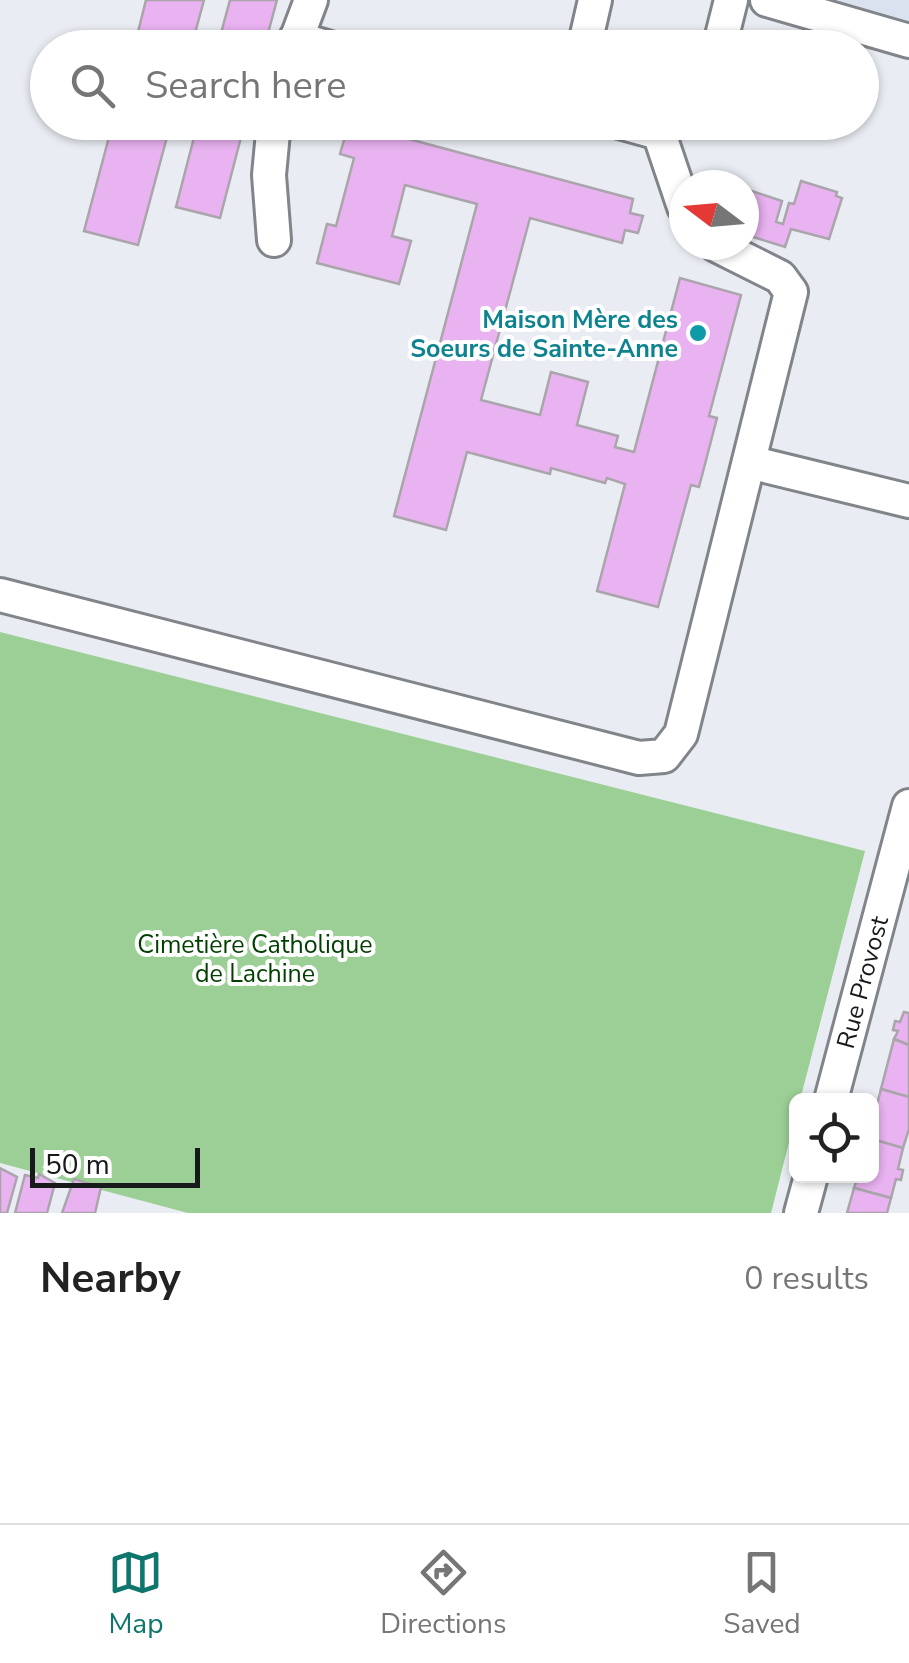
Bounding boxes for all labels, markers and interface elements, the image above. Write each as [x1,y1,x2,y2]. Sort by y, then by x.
search box [30,30,879,140]
icon: search [65,58,120,113]
text: Search here [145,60,346,111]
north arrow [669,170,759,260]
place label: Maison Mère des Soeurs de Sainte-Anne [410,303,678,366]
marker: Maison Mère des Soeurs de Sainte-Anne [687,322,709,344]
street label: Rue Provost [829,912,897,1052]
park label: Cimetière Catholique de Lachine [137,928,373,991]
map controls [789,1093,879,1183]
button: locate [789,1093,879,1183]
scale bar [30,1143,200,1188]
text: 50 m [45,1146,110,1184]
text: Nearby [40,1250,181,1307]
text: 0 results [744,1257,869,1300]
tab: Map [108,1545,163,1643]
tab: Directions [380,1545,506,1643]
tab: Saved [723,1545,801,1643]

